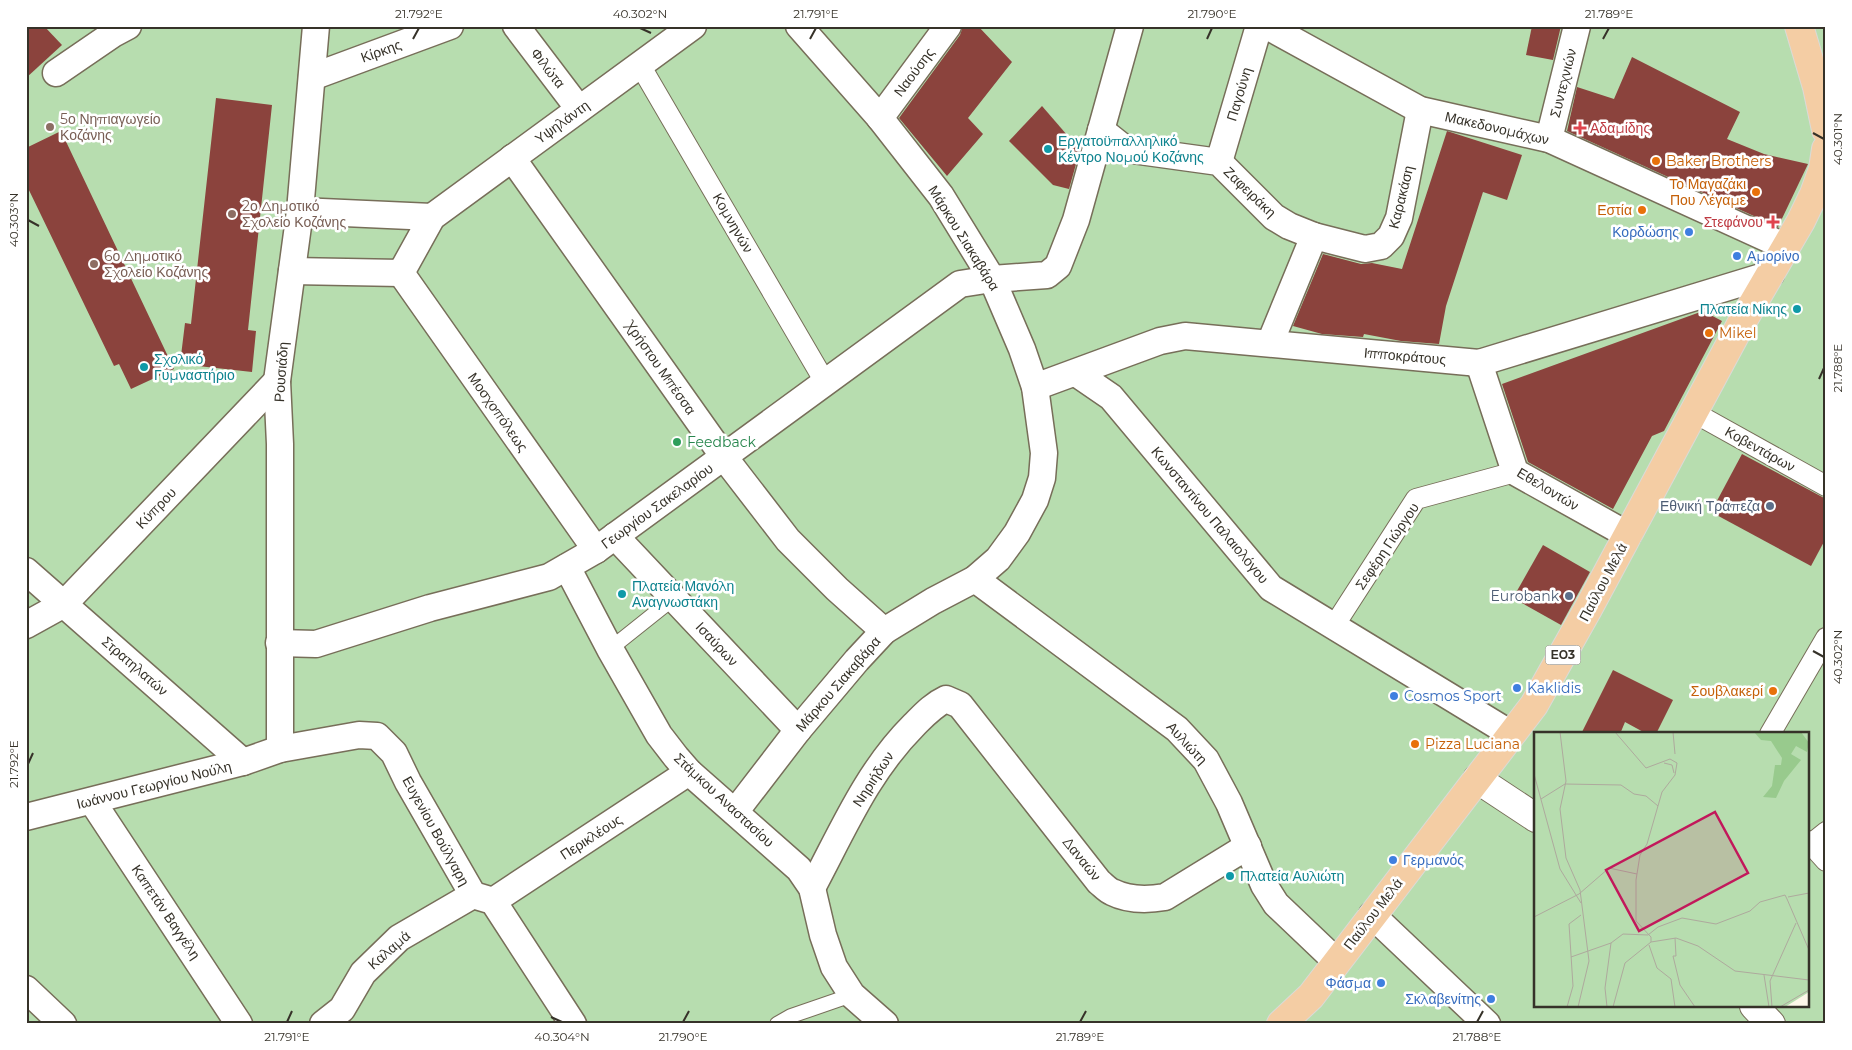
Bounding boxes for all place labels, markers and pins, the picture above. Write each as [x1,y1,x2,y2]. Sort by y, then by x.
place label: 5ο Νηπιαγωγείο Κοζάνης [60,110,161,144]
place label: Αδαμίδης [1590,119,1650,137]
marker: 5ο Νηπιαγωγείο Κοζάνης [44,121,56,133]
marker: Αδαμίδης [1574,122,1586,134]
place label: Εργατοϋπαλληλικό Κέντρο Νομού Κοζάνης [1058,132,1204,166]
marker: Εργατοϋπαλληλικό Κέντρο Νομού Κοζάνης [1042,143,1054,155]
place label: Baker Brothers [1666,152,1772,170]
marker: Baker Brothers [1650,155,1662,167]
place label: Το Μαγαζάκι Που Λέγαμε [1669,175,1746,209]
marker: Το Μαγαζάκι Που Λέγαμε [1750,186,1762,198]
place label: 2ο Δημοτικό Σχολείο Κοζάνης [242,197,346,231]
place label: Εστία [1597,201,1632,219]
marker: Εστία [1636,204,1648,216]
marker: 2ο Δημοτικό Σχολείο Κοζάνης [226,208,238,220]
place label: Στεφάνου [1704,213,1763,231]
marker: Στεφάνου [1767,216,1779,228]
place label: Κορδώσης [1612,223,1679,241]
marker: Κορδώσης [1683,226,1695,238]
place label: 6ο Δημοτικό Σχολείο Κοζάνης [104,247,208,281]
place label: Αμορίνο [1747,247,1800,265]
marker: Αμορίνο [1731,250,1743,262]
marker: 6ο Δημοτικό Σχολείο Κοζάνης [88,258,100,270]
place label: Πλατεία Νίκης [1700,300,1787,318]
marker: Πλατεία Νίκης [1791,303,1803,315]
place label: Mikel [1719,324,1756,342]
marker: Mikel [1703,327,1715,339]
place label: Σχολικό Γυμναστήριο [154,350,235,384]
marker: Σχολικό Γυμναστήριο [138,361,150,373]
place label: Feedback [687,433,756,451]
marker: Feedback [671,436,683,448]
place label: Εθνική Τράπεζα [1660,497,1760,515]
marker: Εθνική Τράπεζα [1764,500,1776,512]
place label: Πλατεία Μανόλη Αναγνωστάκη [632,577,734,611]
place label: Eurobank [1491,587,1560,605]
marker: Πλατεία Μανόλη Αναγνωστάκη [616,588,628,600]
marker: Eurobank [1563,590,1575,602]
place label: Kaklidis [1527,679,1581,697]
marker: Kaklidis [1511,682,1523,694]
place label: Σουβλακερί [1691,682,1763,700]
marker: Σουβλακερί [1767,685,1779,697]
place label: Cosmos Sport [1404,687,1502,705]
marker: Cosmos Sport [1388,690,1400,702]
place label: Pizza Luciana [1425,735,1520,753]
marker: Pizza Luciana [1409,738,1421,750]
place label: Γερμανός [1403,851,1464,869]
marker: Γερμανός [1387,854,1399,866]
place label: Πλατεία Αυλιώτη [1240,867,1344,885]
marker: Πλατεία Αυλιώτη [1224,870,1236,882]
place label: Φάσμα [1326,974,1371,992]
marker: Φάσμα [1375,977,1387,989]
place label: Σκλαβενίτης [1405,990,1481,1008]
marker: Σκλαβενίτης [1485,993,1497,1005]

